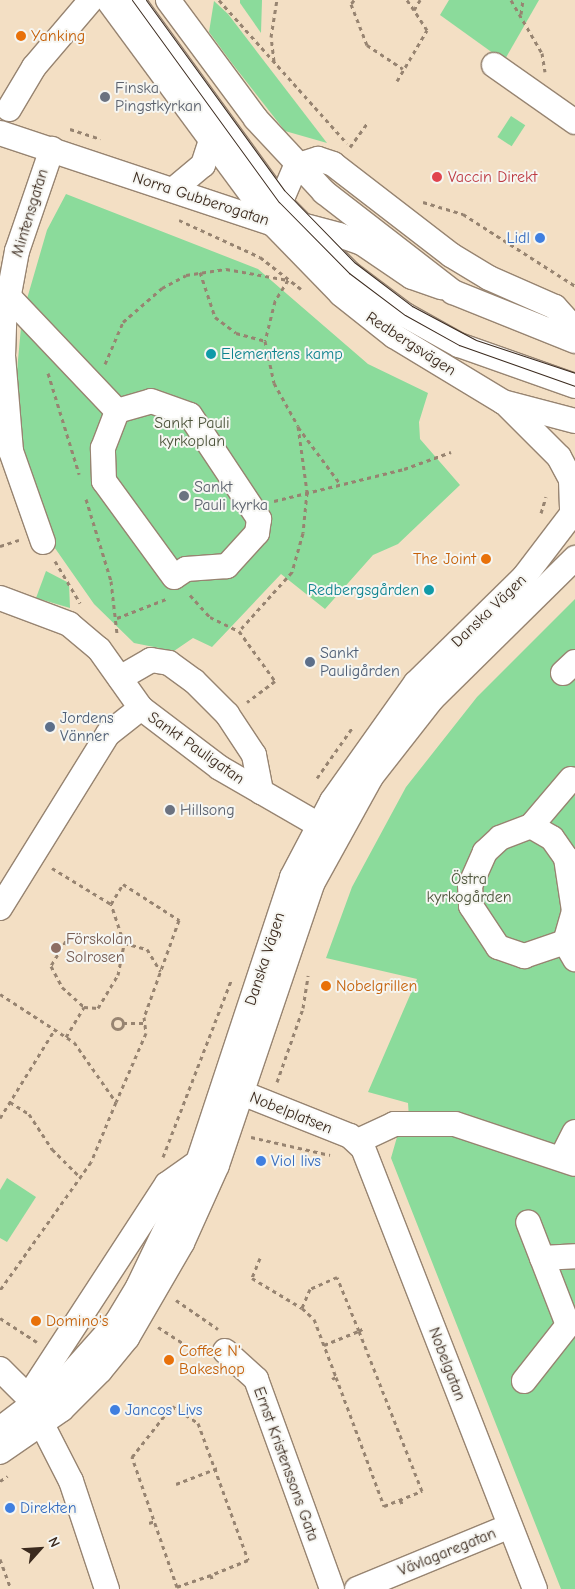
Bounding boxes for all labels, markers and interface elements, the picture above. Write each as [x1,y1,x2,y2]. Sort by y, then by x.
place label: Yanking [31,26,85,46]
marker: Yanking [15,30,27,42]
place label: Finska Pingstkyrkan [115,78,202,116]
marker: Finska Pingstkyrkan [99,91,111,103]
street label: Mintensgatan [7,166,53,260]
place label: Vaccin Direkt [448,167,537,187]
street label: Norra Gubberogatan [130,168,272,230]
marker: Vaccin Direkt [430,170,444,184]
place label: Lidl [506,228,530,248]
marker: Lidl [534,232,546,244]
street label: Redbergsvägen [362,308,460,380]
place label: Elementens kamp [221,344,343,364]
marker: Elementens kamp [205,348,217,360]
park label: Sankt Pauli kyrkoplan [154,413,230,451]
place label: Sankt Pauli kyrka [194,477,268,515]
marker: Sankt Pauli kyrka [178,490,190,502]
place label: The Joint [413,549,476,569]
marker: The Joint [480,553,492,565]
street label: Danska Vägen [447,570,531,652]
place label: Redbergsgården [308,580,419,600]
marker: Redbergsgården [423,584,435,596]
place label: Sankt Pauligården [320,643,400,681]
marker: Sankt Pauligården [304,656,316,668]
place label: Jordens Vänner [60,708,114,746]
street label: Sankt Pauligatan [144,708,248,788]
marker: Jordens Vänner [44,721,56,733]
place label: Hillsong [180,800,235,820]
marker: Hillsong [164,804,176,816]
park label: Östra kyrkogården [426,869,512,907]
street label: Danska Vägen [241,910,289,1008]
place label: Förskolan Solrosen [66,929,132,967]
marker: Förskolan Solrosen [50,942,62,954]
place label: Nobelgrillen [336,976,417,996]
marker: Nobelgrillen [320,980,332,992]
street label: Nobelplatsen [247,1088,335,1138]
place label: Viol livs [271,1151,321,1171]
marker: Viol livs [255,1155,267,1167]
place label: Domino's [46,1311,108,1331]
marker: Domino's [30,1315,42,1327]
street label: Nobelgatan [424,1325,470,1403]
place label: Coffee N' Bakeshop [179,1341,245,1379]
marker: Coffee N' Bakeshop [163,1354,175,1366]
street label: Ernst Kristenssons Gata [249,1384,323,1544]
place label: Jancos Livs [125,1400,202,1420]
marker: Jancos Livs [109,1404,121,1416]
place label: Direkten [20,1498,76,1518]
marker: Direkten [4,1502,16,1514]
north arrow [15,1524,65,1574]
street label: Vävlagaregatan [395,1524,499,1580]
text: N [44,1534,64,1550]

